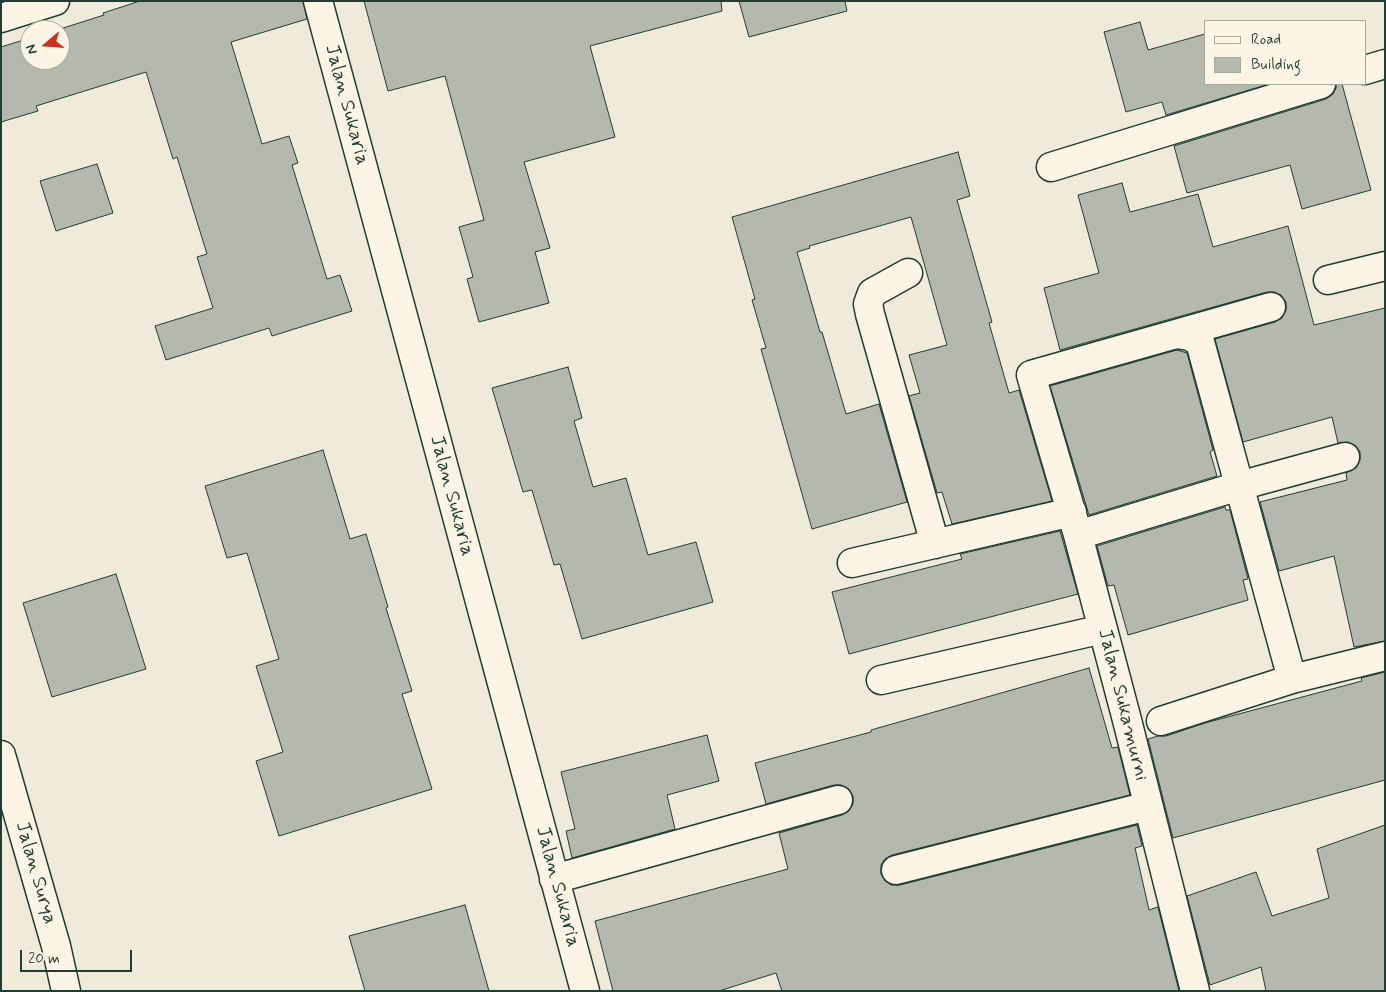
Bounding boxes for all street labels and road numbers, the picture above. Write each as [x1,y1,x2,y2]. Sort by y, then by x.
street label: Jalan Sukaria [318,42,374,168]
street label: Jalan Sukaria [423,433,479,559]
street label: Jalan Sukamurni [1092,627,1152,783]
street label: Jalan Surya [9,819,61,927]
street label: Jalan Sukaria [529,824,585,950]

